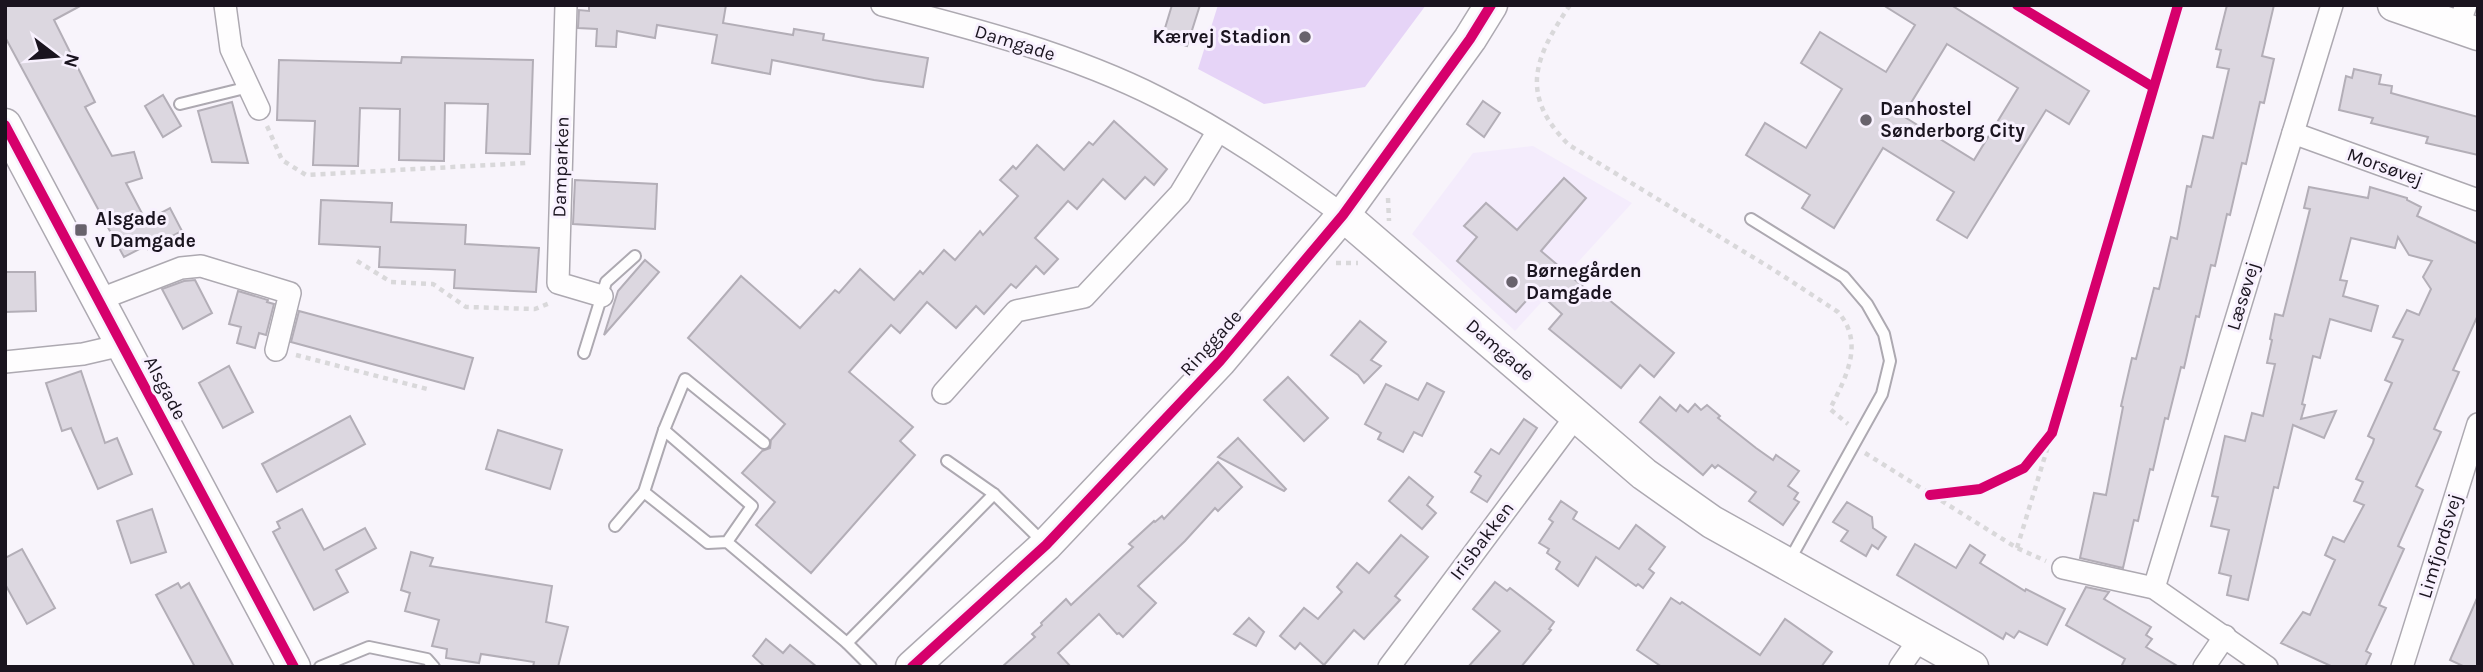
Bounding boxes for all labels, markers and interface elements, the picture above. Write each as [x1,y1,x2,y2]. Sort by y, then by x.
street label: Damgade [972,20,1058,66]
north arrow [21,21,91,91]
place label: Kærvej Stadion [1152,26,1291,48]
marker: Kærvej Stadion [1297,29,1313,45]
text: N [59,51,84,70]
place label: Danhostel Sønderborg City [1880,98,2025,142]
marker: Danhostel Sønderborg City [1858,112,1874,128]
street label: Damparken [548,116,574,218]
street label: Morsøvej [2344,143,2426,191]
place label: Alsgade v Damgade [95,208,196,252]
marker: Alsgade v Damgade [73,222,89,238]
street label: Læsøvej [2222,259,2264,333]
place label: Børnegården Damgade [1526,260,1642,304]
marker: Børnegården Damgade [1504,274,1520,290]
street label: Ringgade [1175,305,1247,381]
street label: Damgade [1461,314,1539,386]
street label: Alsgade [139,353,191,423]
street label: Limfjordsvej [2414,491,2466,601]
street label: Irisbakken [1445,498,1519,584]

